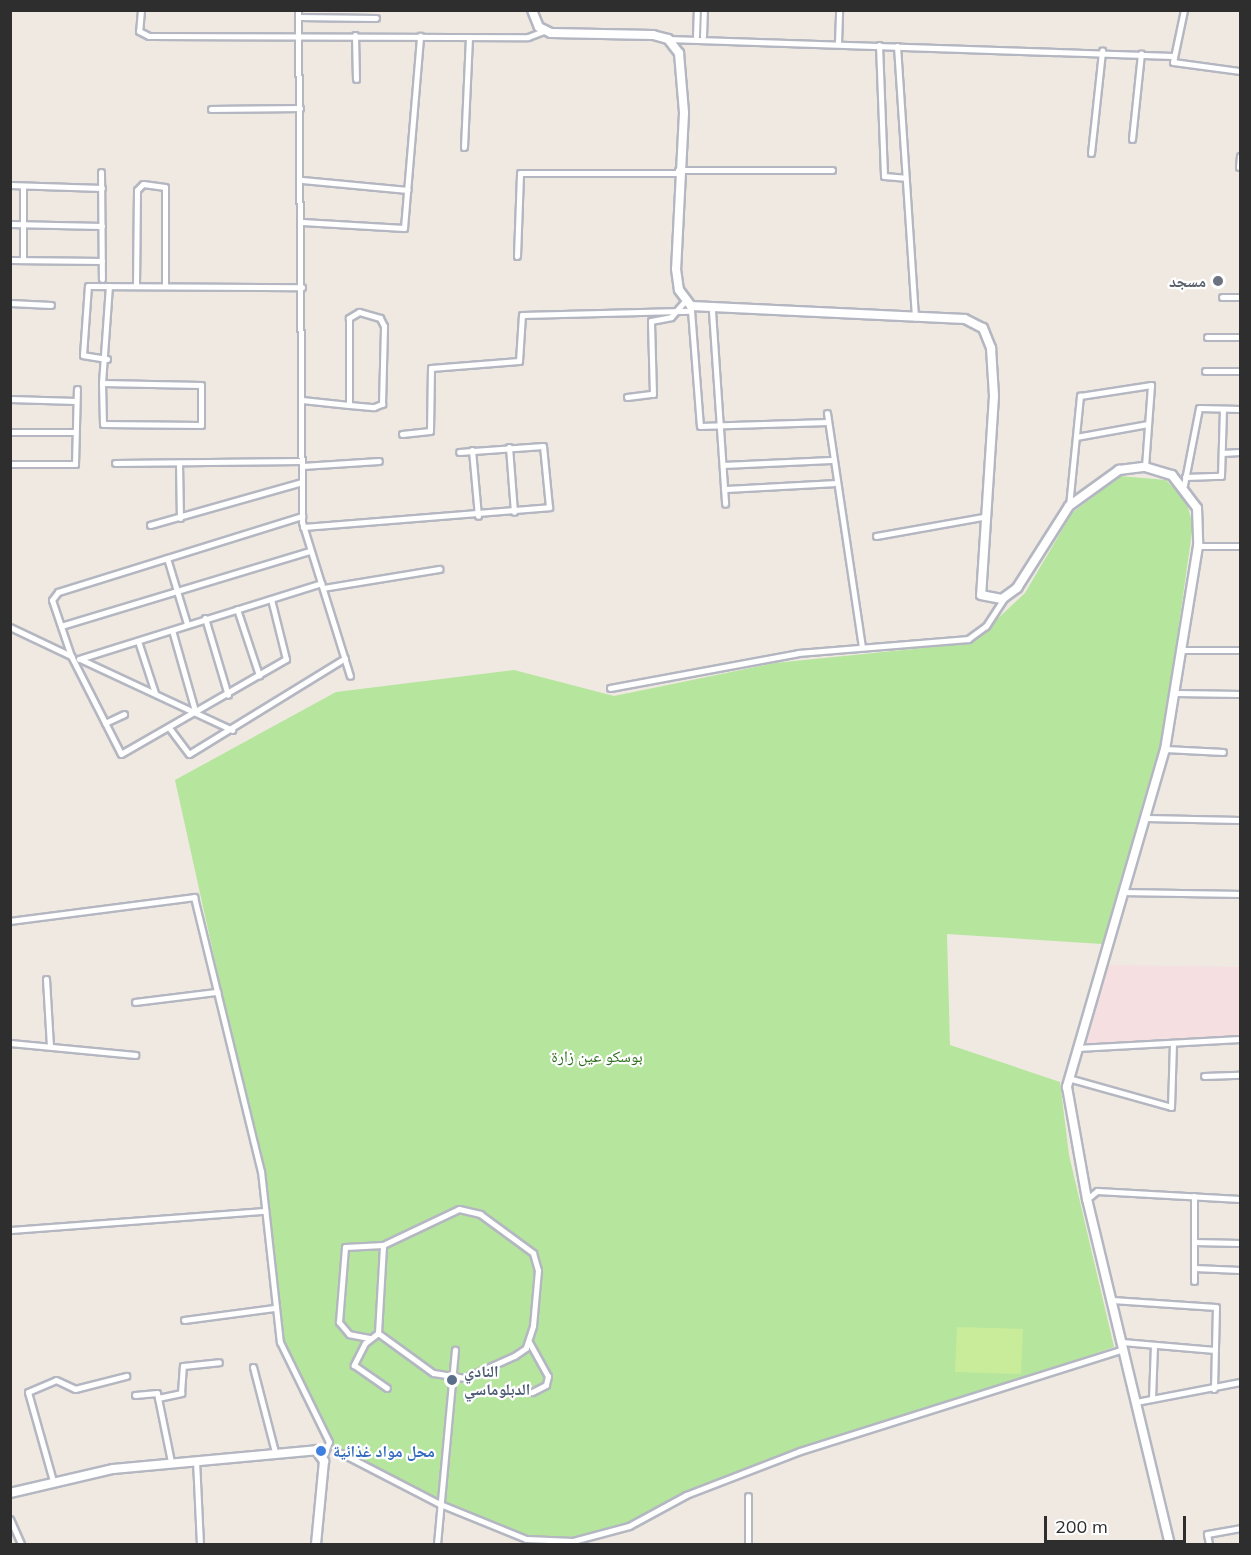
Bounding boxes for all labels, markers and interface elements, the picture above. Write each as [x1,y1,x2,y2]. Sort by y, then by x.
place label: مسجد [1169,271,1206,291]
marker: مسجد [1211,274,1225,288]
park label: بوسكو عين زارة [551,1046,643,1066]
place label: النادي الدبلوماسي [464,1361,530,1399]
marker: النادي الدبلوماسي [445,1373,459,1387]
place label: محل مواد غذائية [333,1441,435,1461]
marker: محل مواد غذائية [314,1444,328,1458]
scale bar [1047,1504,1190,1542]
text: 200 m [1055,1515,1108,1538]

